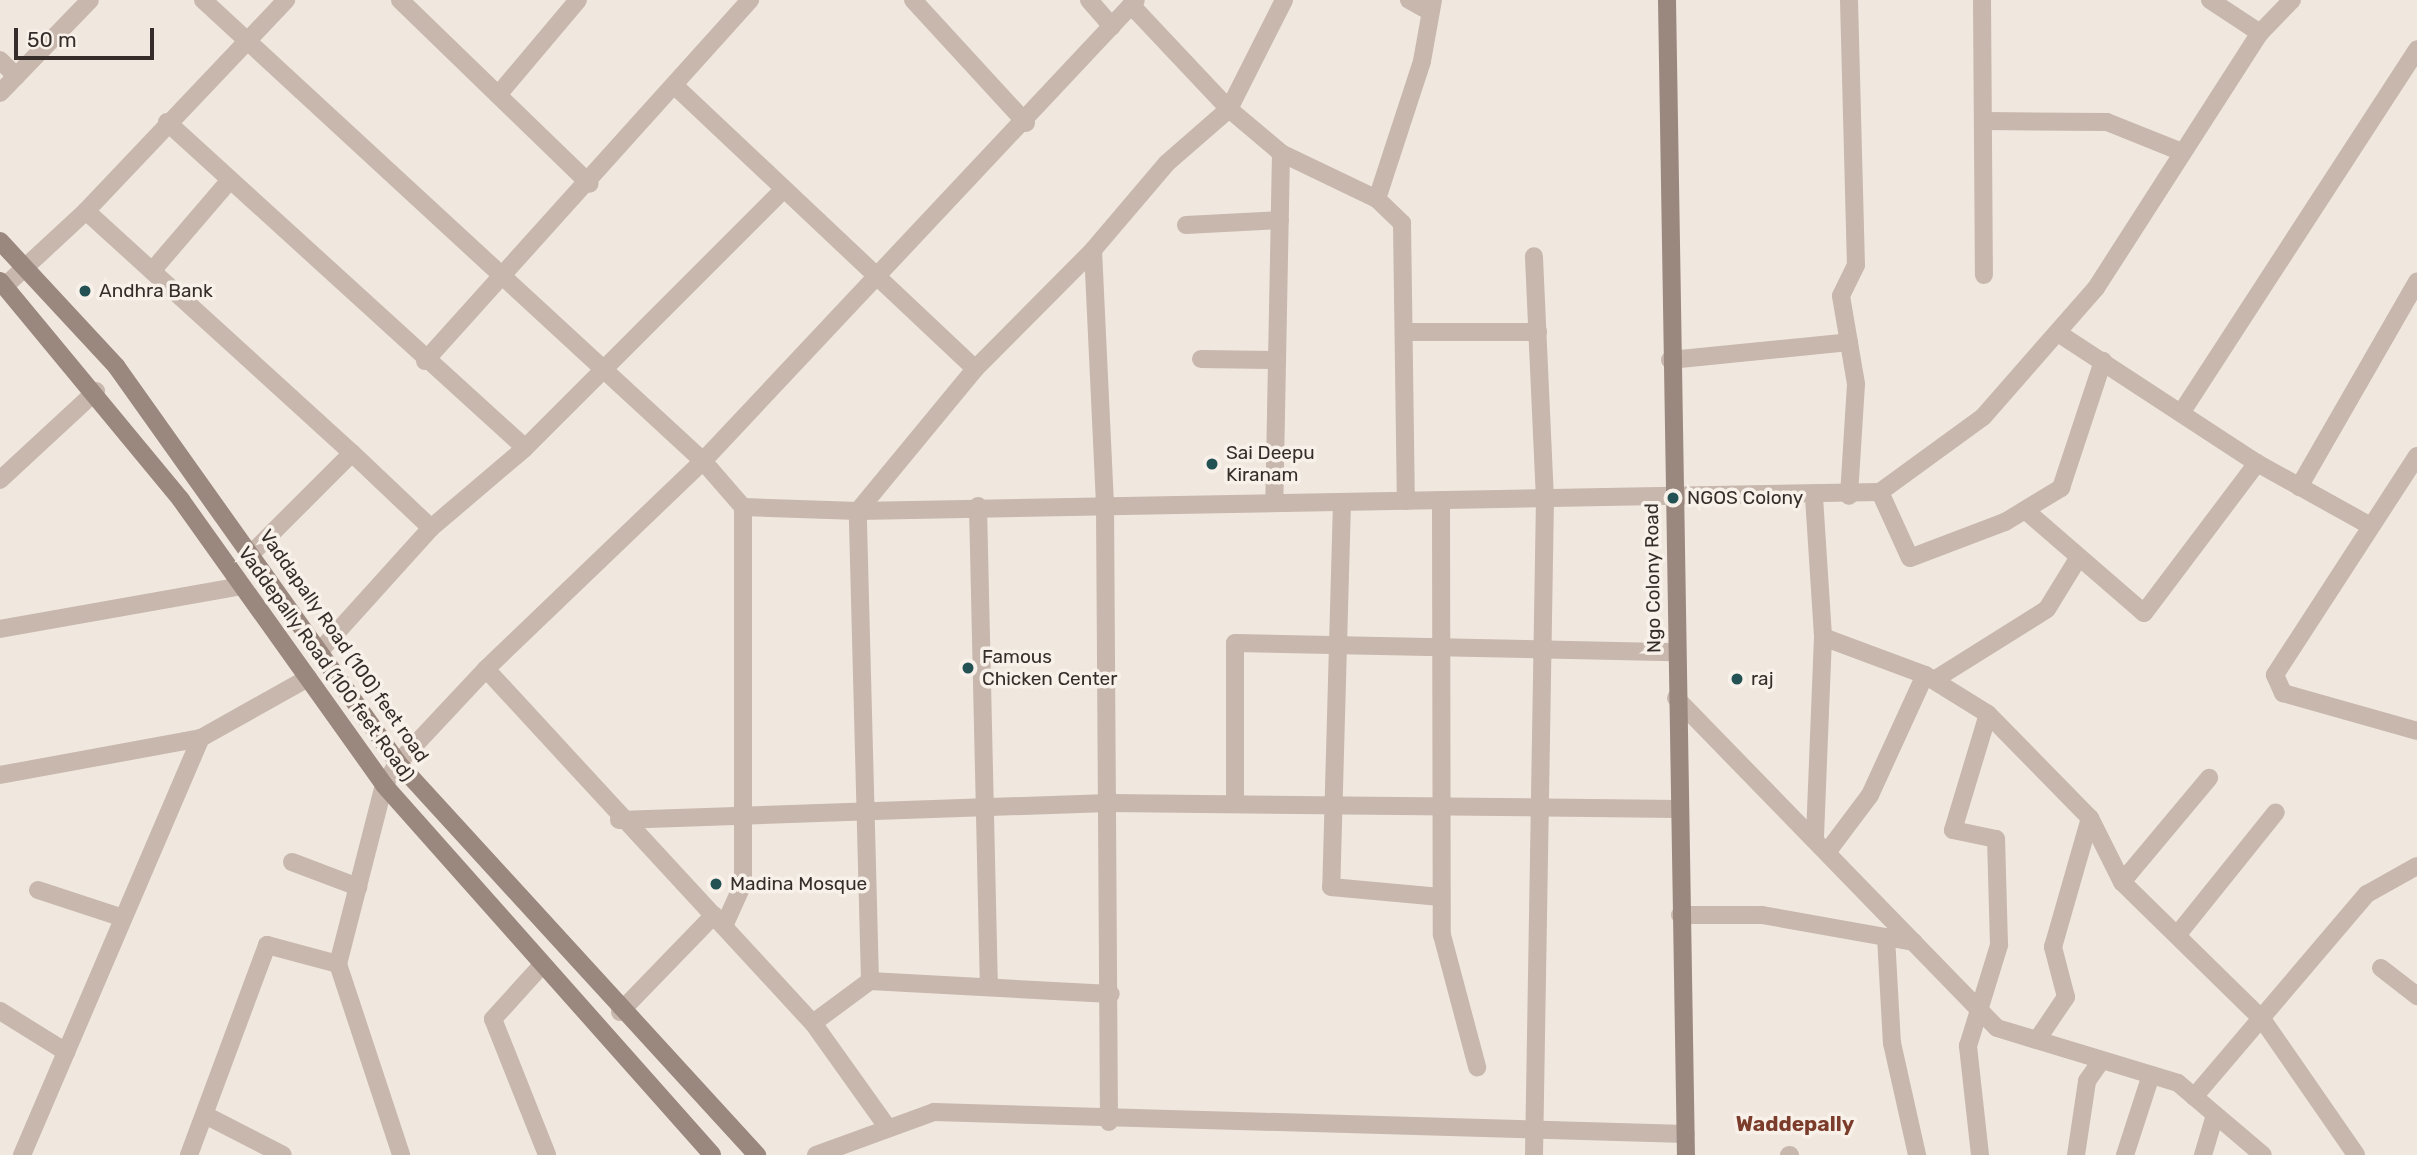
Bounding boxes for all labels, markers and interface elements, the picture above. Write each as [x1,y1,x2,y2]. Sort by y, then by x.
scale bar [18,14,158,58]
text: 50 m [27,27,77,52]
place label: Andhra Bank [99,280,213,302]
marker: Andhra Bank [77,283,93,299]
place label: Sai Deepu Kiranam [1226,442,1315,486]
marker: Sai Deepu Kiranam [1204,456,1220,472]
place label: NGOS Colony [1687,487,1803,509]
marker: NGOS Colony [1665,490,1681,506]
street label: Ngo Colony Road [1640,503,1666,653]
street label: Vaddapally Road (100) feet road [254,525,434,767]
street label: Vaddepally Road (100 feet Road) [233,542,419,786]
place label: Famous Chicken Center [982,646,1117,690]
marker: Famous Chicken Center [960,660,976,676]
place label: raj [1751,668,1774,690]
marker: raj [1729,671,1745,687]
place label: Madina Mosque [730,873,867,895]
marker: Madina Mosque [708,876,724,892]
district label: Waddepally [1736,1111,1854,1137]

